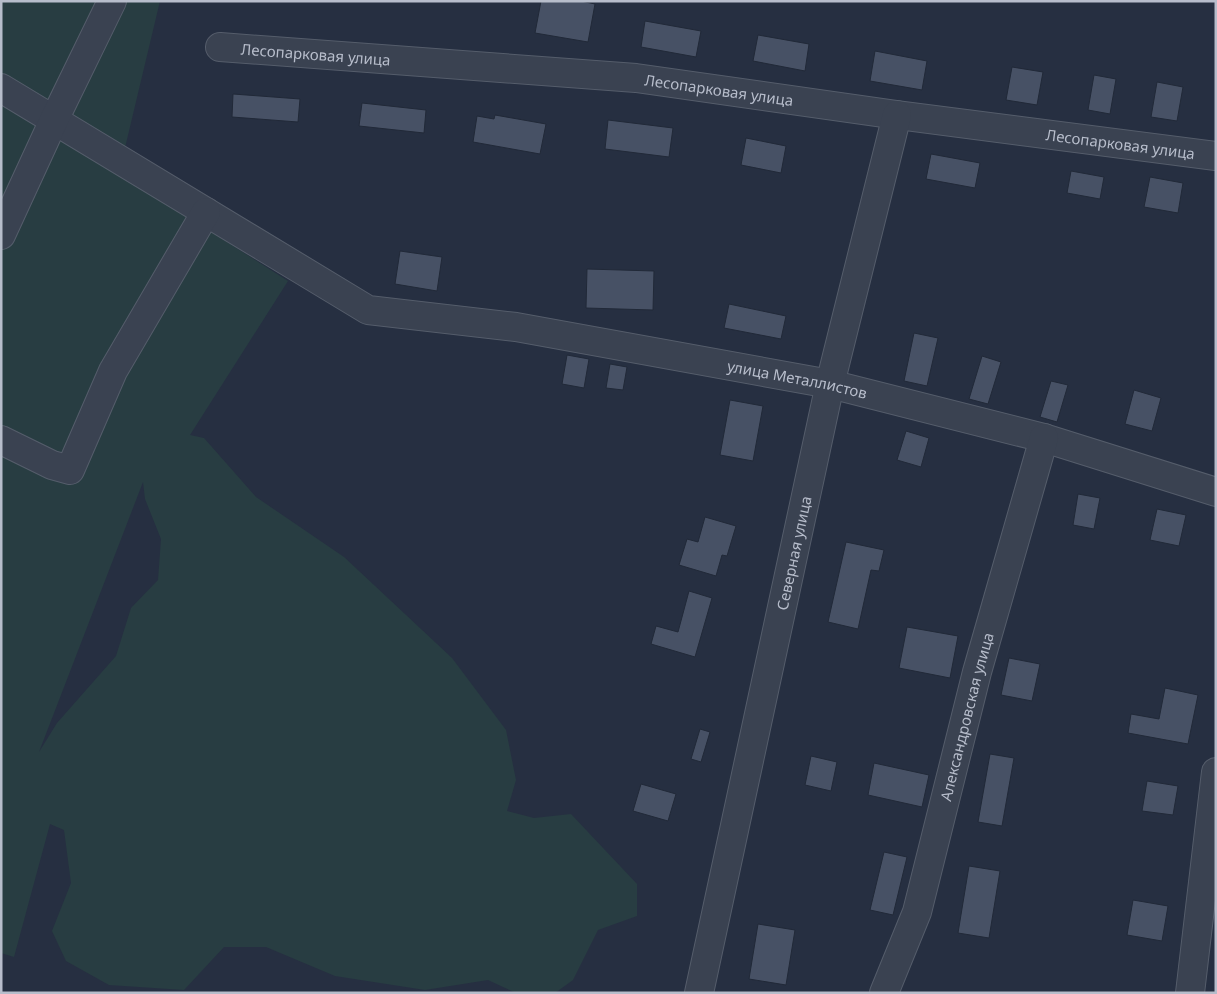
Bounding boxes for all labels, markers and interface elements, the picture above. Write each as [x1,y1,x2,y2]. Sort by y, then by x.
street label: Лесопарковая улица [240,39,391,70]
street label: Лесопарковая улица [643,69,795,110]
street label: Лесопарковая улица [1045,124,1196,163]
street label: улица Металлистов [726,356,869,403]
street label: Северная улица [772,494,816,612]
street label: Александровская улица [935,630,998,803]

